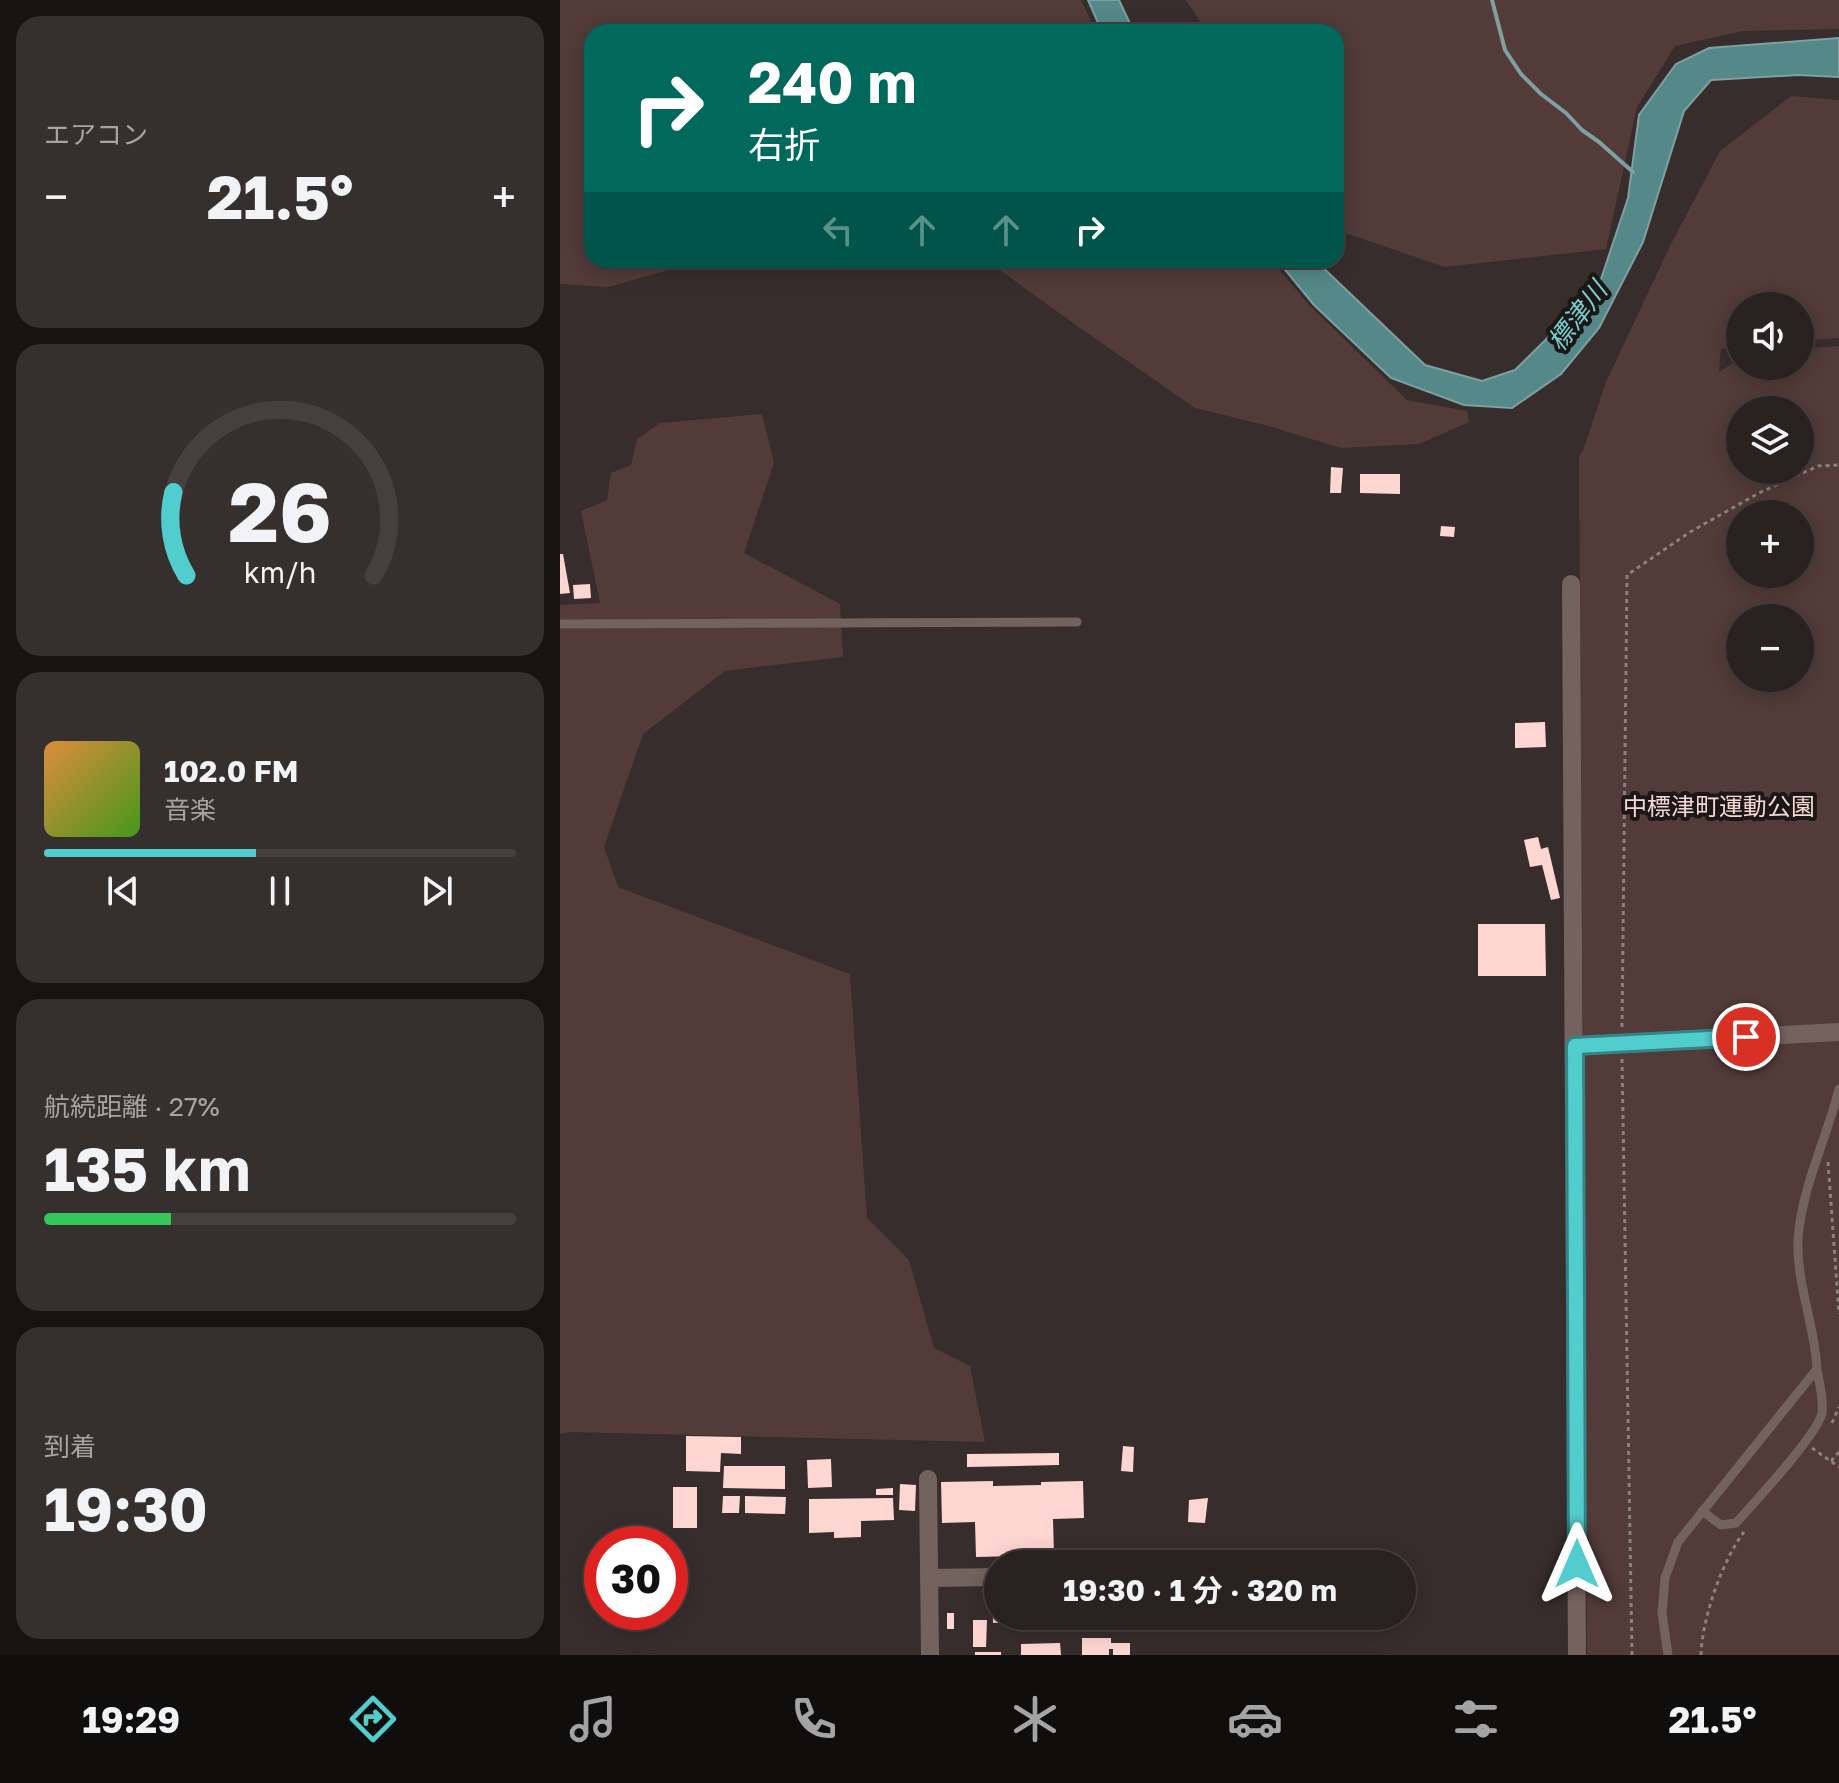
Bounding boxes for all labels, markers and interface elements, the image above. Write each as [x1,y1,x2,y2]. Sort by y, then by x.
text: 240 m [748,48,917,115]
icon: right [616,56,720,160]
text: エアコン [44,119,148,150]
text: 右折 [748,123,820,166]
text: 21.5° [207,160,353,232]
text: − [44,170,68,223]
text: + [492,170,516,223]
icon: left [816,208,860,252]
icon: ahead [900,208,944,252]
icon: ahead [984,208,1028,252]
icon: right [1068,208,1112,252]
water label: 標津川 [1541,273,1615,356]
map controls [1726,292,1814,692]
button: sound [1726,292,1814,380]
button: layers [1726,396,1814,484]
text: 26 [228,459,332,559]
button: + [1726,500,1814,588]
text: km/h [244,555,316,589]
button: − [1726,604,1814,692]
text: 102.0 FM [164,753,298,789]
park label: 中標津町運動公園 [1623,791,1815,820]
text: 音楽 [164,794,216,825]
icon: previous [101,869,145,913]
icon: pause [258,869,302,913]
icon: next [415,869,459,913]
pin [1712,1003,1780,1071]
icon: arrive [1724,1015,1768,1059]
text: 航続距離 · 27% [44,1091,220,1122]
text: 135 km [44,1132,250,1204]
text: 到着 [44,1431,96,1462]
text: 19:30 [44,1472,208,1544]
position arrow [1535,1522,1619,1606]
speed limit sign: 30 [584,1526,688,1630]
text: 19:30 · 1 分 · 320 m [1063,1572,1337,1608]
icon: directions [345,1691,401,1747]
icon: music [565,1691,621,1747]
icon: phone [786,1691,842,1747]
icon: climate [1007,1691,1063,1747]
icon: car [1227,1691,1283,1747]
icon: filters [1448,1691,1504,1747]
text: 19:29 [82,1698,180,1741]
text: 21.5° [1669,1698,1757,1741]

